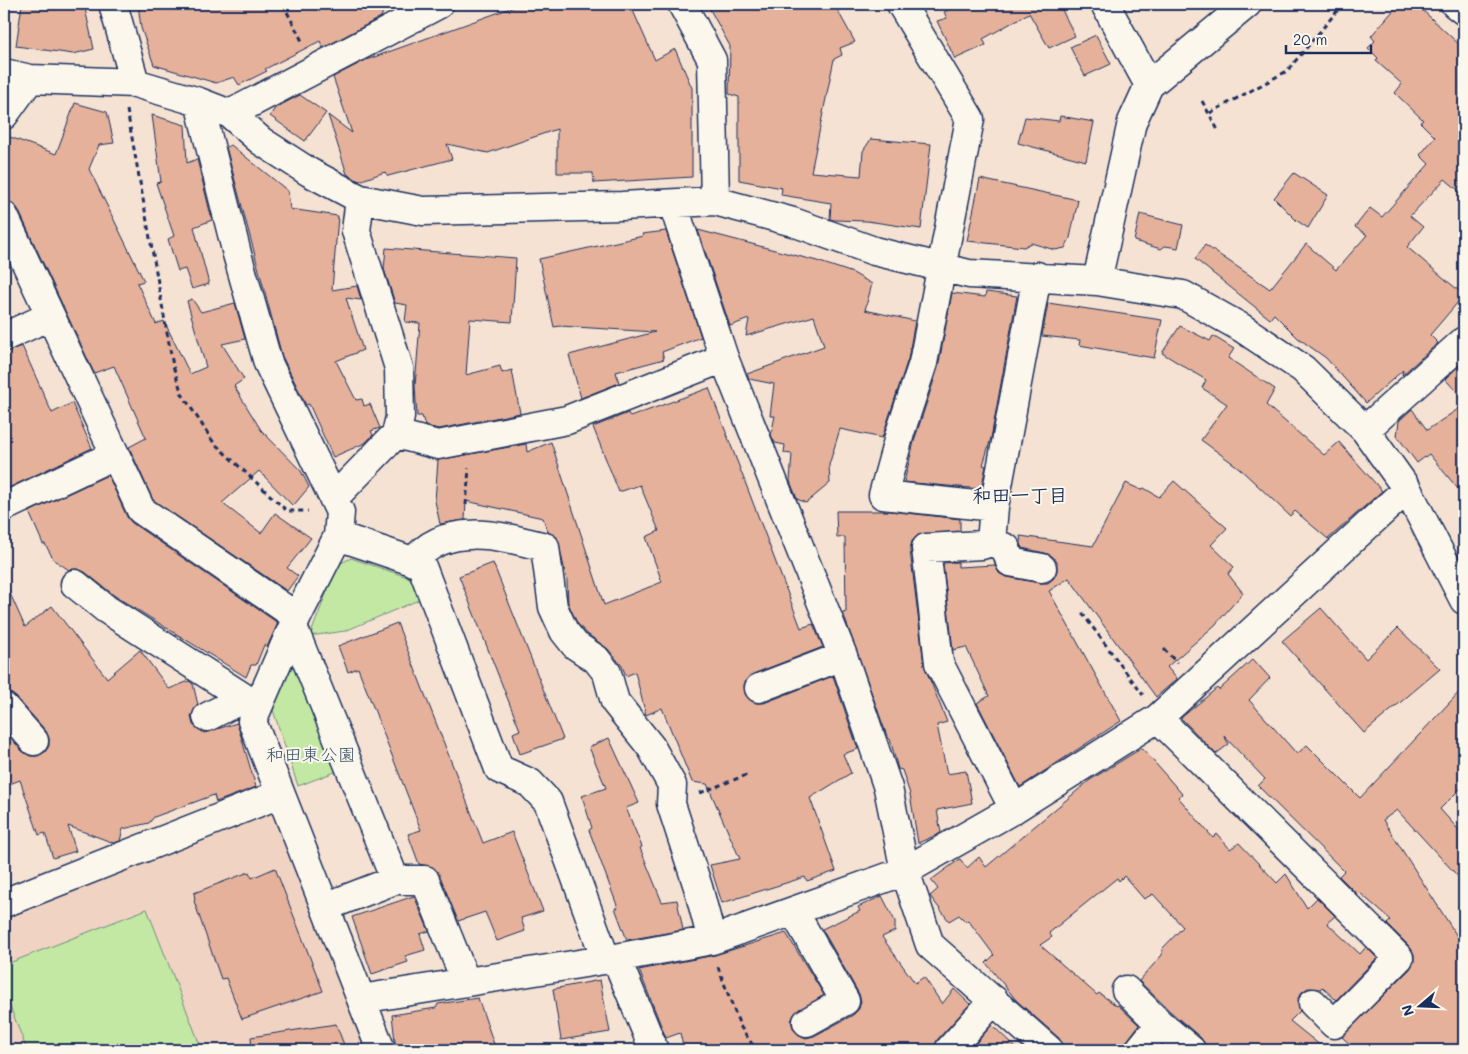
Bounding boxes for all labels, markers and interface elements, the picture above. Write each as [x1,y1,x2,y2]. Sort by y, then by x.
scale bar [1286,22,1370,54]
text: 20 m [1293,29,1327,49]
district label: 和田一丁目 [972,482,1068,507]
park label: 和田東公園 [266,742,356,766]
north arrow [1396,982,1446,1032]
text: N [1397,1002,1418,1019]

